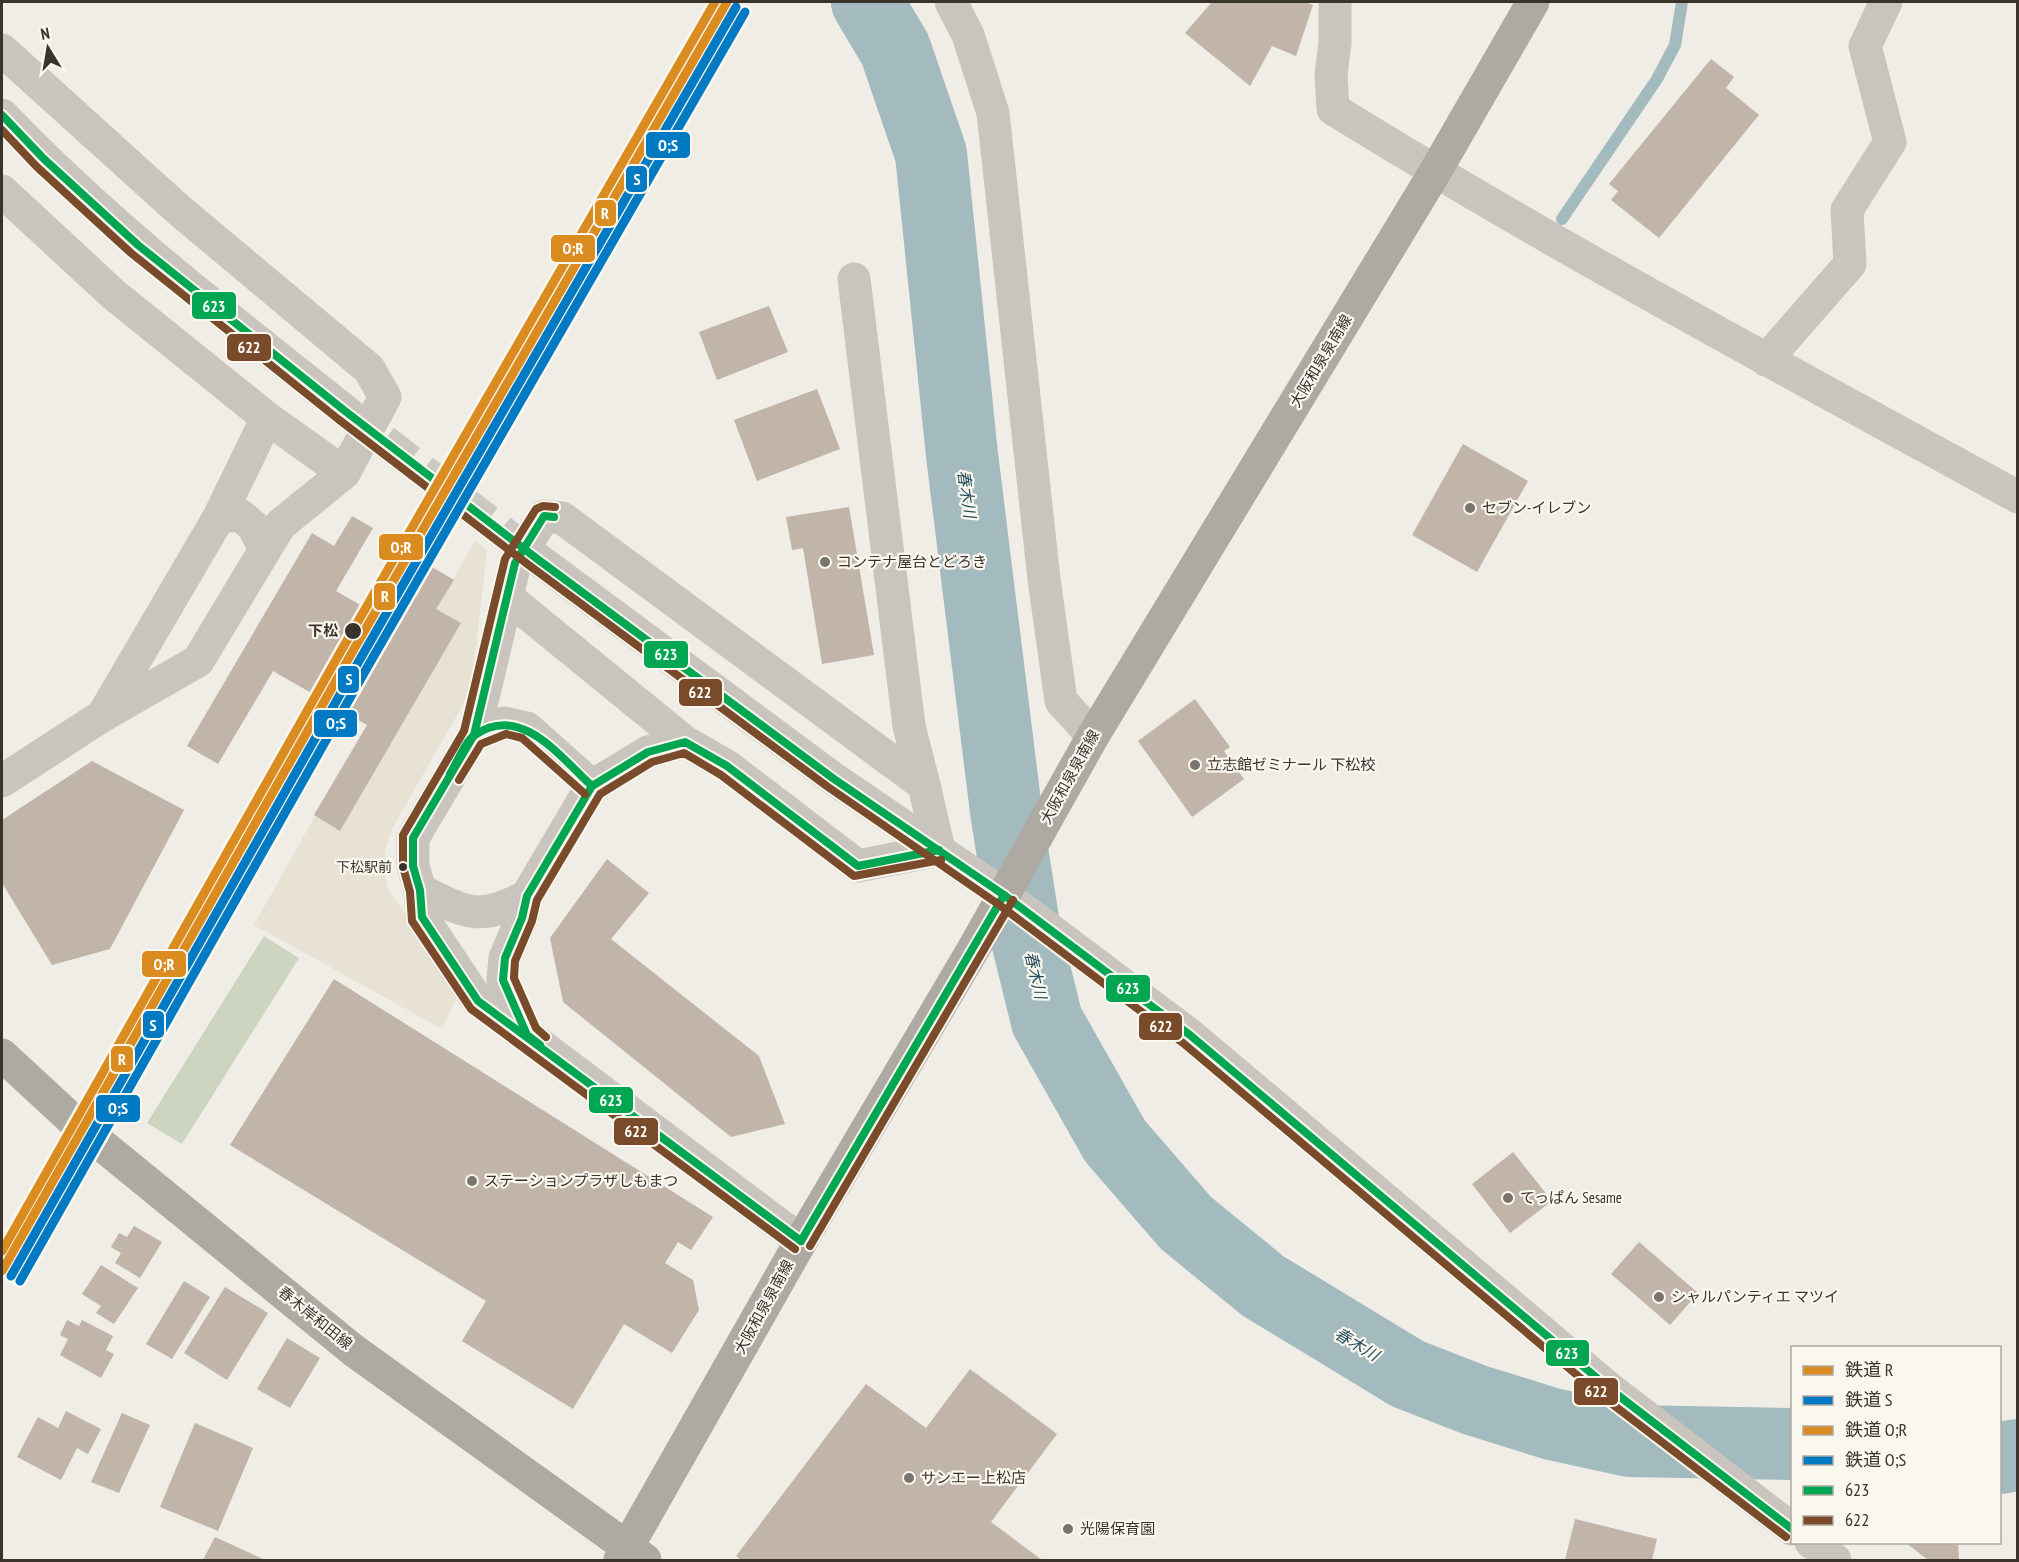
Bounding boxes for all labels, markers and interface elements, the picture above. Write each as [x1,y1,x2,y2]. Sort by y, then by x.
north arrow [18,18,78,78]
text: N [39,23,51,44]
line badge: O;S [645,131,691,159]
text: O;S [658,135,678,155]
line badge: S [625,165,648,193]
text: S [633,169,641,189]
line badge: R [594,199,617,227]
text: R [601,203,609,223]
line badge: O;R [550,234,596,263]
text: O;R [563,238,583,258]
line badge: 623 [191,291,237,320]
text: 623 [203,296,225,316]
street label: 大阪和泉泉南線 [1285,311,1356,411]
line badge: 622 [226,333,272,362]
text: 622 [238,337,260,357]
water label: 春木川 [954,469,981,521]
place label: セブン-イレブン [1482,498,1591,517]
marker: セブン-イレブン [1463,501,1477,515]
line badge: O;R [378,533,424,561]
text: O;R [391,537,411,557]
place label: コンテナ屋台とどろき [837,552,987,571]
marker: コンテナ屋台とどろき [818,555,832,569]
line badge: R [373,582,396,611]
text: R [381,586,389,606]
place label: 下松 [308,621,338,640]
marker: 下松 [343,621,363,641]
line badge: 623 [643,640,689,669]
text: 623 [655,644,677,664]
line badge: S [337,665,360,694]
text: S [345,669,353,689]
line badge: 622 [678,678,723,707]
text: 622 [689,682,711,702]
line badge: O;S [313,709,358,738]
text: O;S [326,713,346,733]
street label: 大阪和泉泉南線 [1036,726,1103,827]
place label: 立志館ゼミナール 下松校 [1207,755,1375,774]
marker: 立志館ゼミナール 下松校 [1188,758,1202,772]
place label: 下松駅前 [336,858,392,876]
marker: 下松駅前 [397,861,409,873]
water label: 春木川 [1021,949,1052,1003]
line badge: O;R [141,950,187,978]
text: O;R [154,954,174,974]
line badge: 623 [1105,974,1151,1003]
text: 623 [1117,978,1139,998]
line badge: S [142,1010,165,1039]
line badge: 622 [1138,1012,1183,1041]
text: S [149,1015,157,1035]
text: 622 [1150,1016,1172,1036]
line badge: R [110,1045,134,1073]
text: R [118,1049,126,1069]
line badge: 623 [588,1086,634,1114]
text: 623 [600,1090,622,1110]
line badge: O;S [95,1094,141,1123]
text: O;S [108,1098,128,1118]
line badge: 622 [613,1117,659,1146]
text: 622 [625,1121,647,1141]
place label: ステーションプラザしもまつ [484,1171,678,1190]
marker: ステーションプラザしもまつ [465,1174,479,1188]
place label: てっぱん Sesame [1520,1188,1622,1207]
marker: てっぱん Sesame [1501,1191,1515,1205]
street label: 大阪和泉泉南線 [730,1256,797,1357]
street label: 春木岸和田線 [274,1282,356,1353]
place label: シャルパンティエ マツイ [1671,1287,1839,1306]
marker: シャルパンティエ マツイ [1652,1290,1666,1304]
water label: 春木川 [1331,1323,1384,1366]
line badge: 623 [1545,1339,1590,1367]
text: 623 [1556,1343,1578,1363]
legend [1791,1346,2001,1544]
text: 鉄道 R [1845,1358,1894,1381]
line badge: 622 [1573,1377,1619,1406]
text: 622 [1585,1381,1607,1401]
text: 鉄道 S [1845,1388,1893,1411]
text: 鉄道 O;R [1845,1418,1908,1441]
text: 鉄道 O;S [1845,1448,1907,1471]
place label: サンエー上松店 [921,1468,1026,1487]
marker: サンエー上松店 [902,1471,916,1485]
text: 623 [1845,1478,1869,1501]
text: 622 [1845,1508,1869,1531]
place label: 光陽保育園 [1080,1519,1155,1538]
marker: 光陽保育園 [1061,1522,1075,1536]

